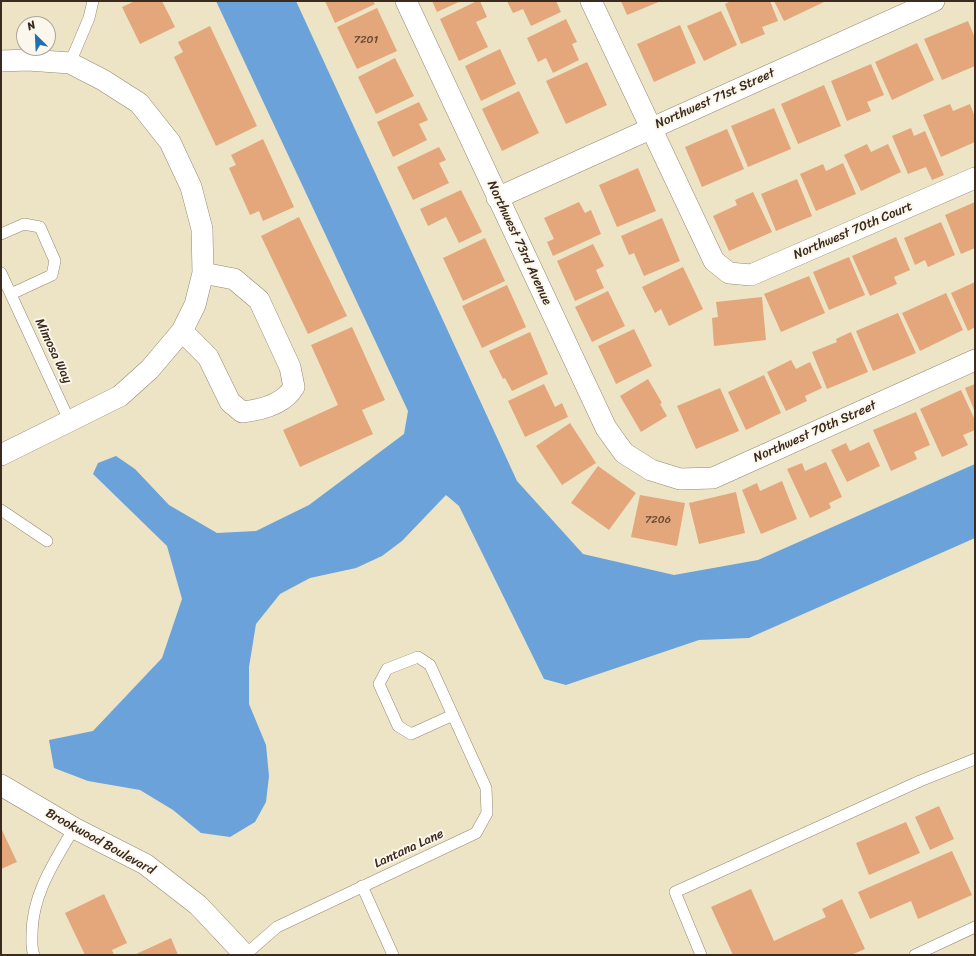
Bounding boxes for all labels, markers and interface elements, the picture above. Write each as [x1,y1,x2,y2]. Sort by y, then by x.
text: N [24,15,39,36]
north arrow [16,16,56,56]
house number: 7201 [354,33,378,47]
street label: Northwest 71st Street [653,66,777,132]
street label: Northwest 73rd Avenue [483,178,555,308]
street label: Northwest 70th Court [791,199,915,263]
street label: Mimosa Way [31,316,75,386]
street label: Northwest 70th Street [751,398,879,466]
house number: 7206 [645,513,671,527]
street label: Brookwood Boulevard [43,806,157,878]
street label: Lantana Lane [372,826,446,872]

